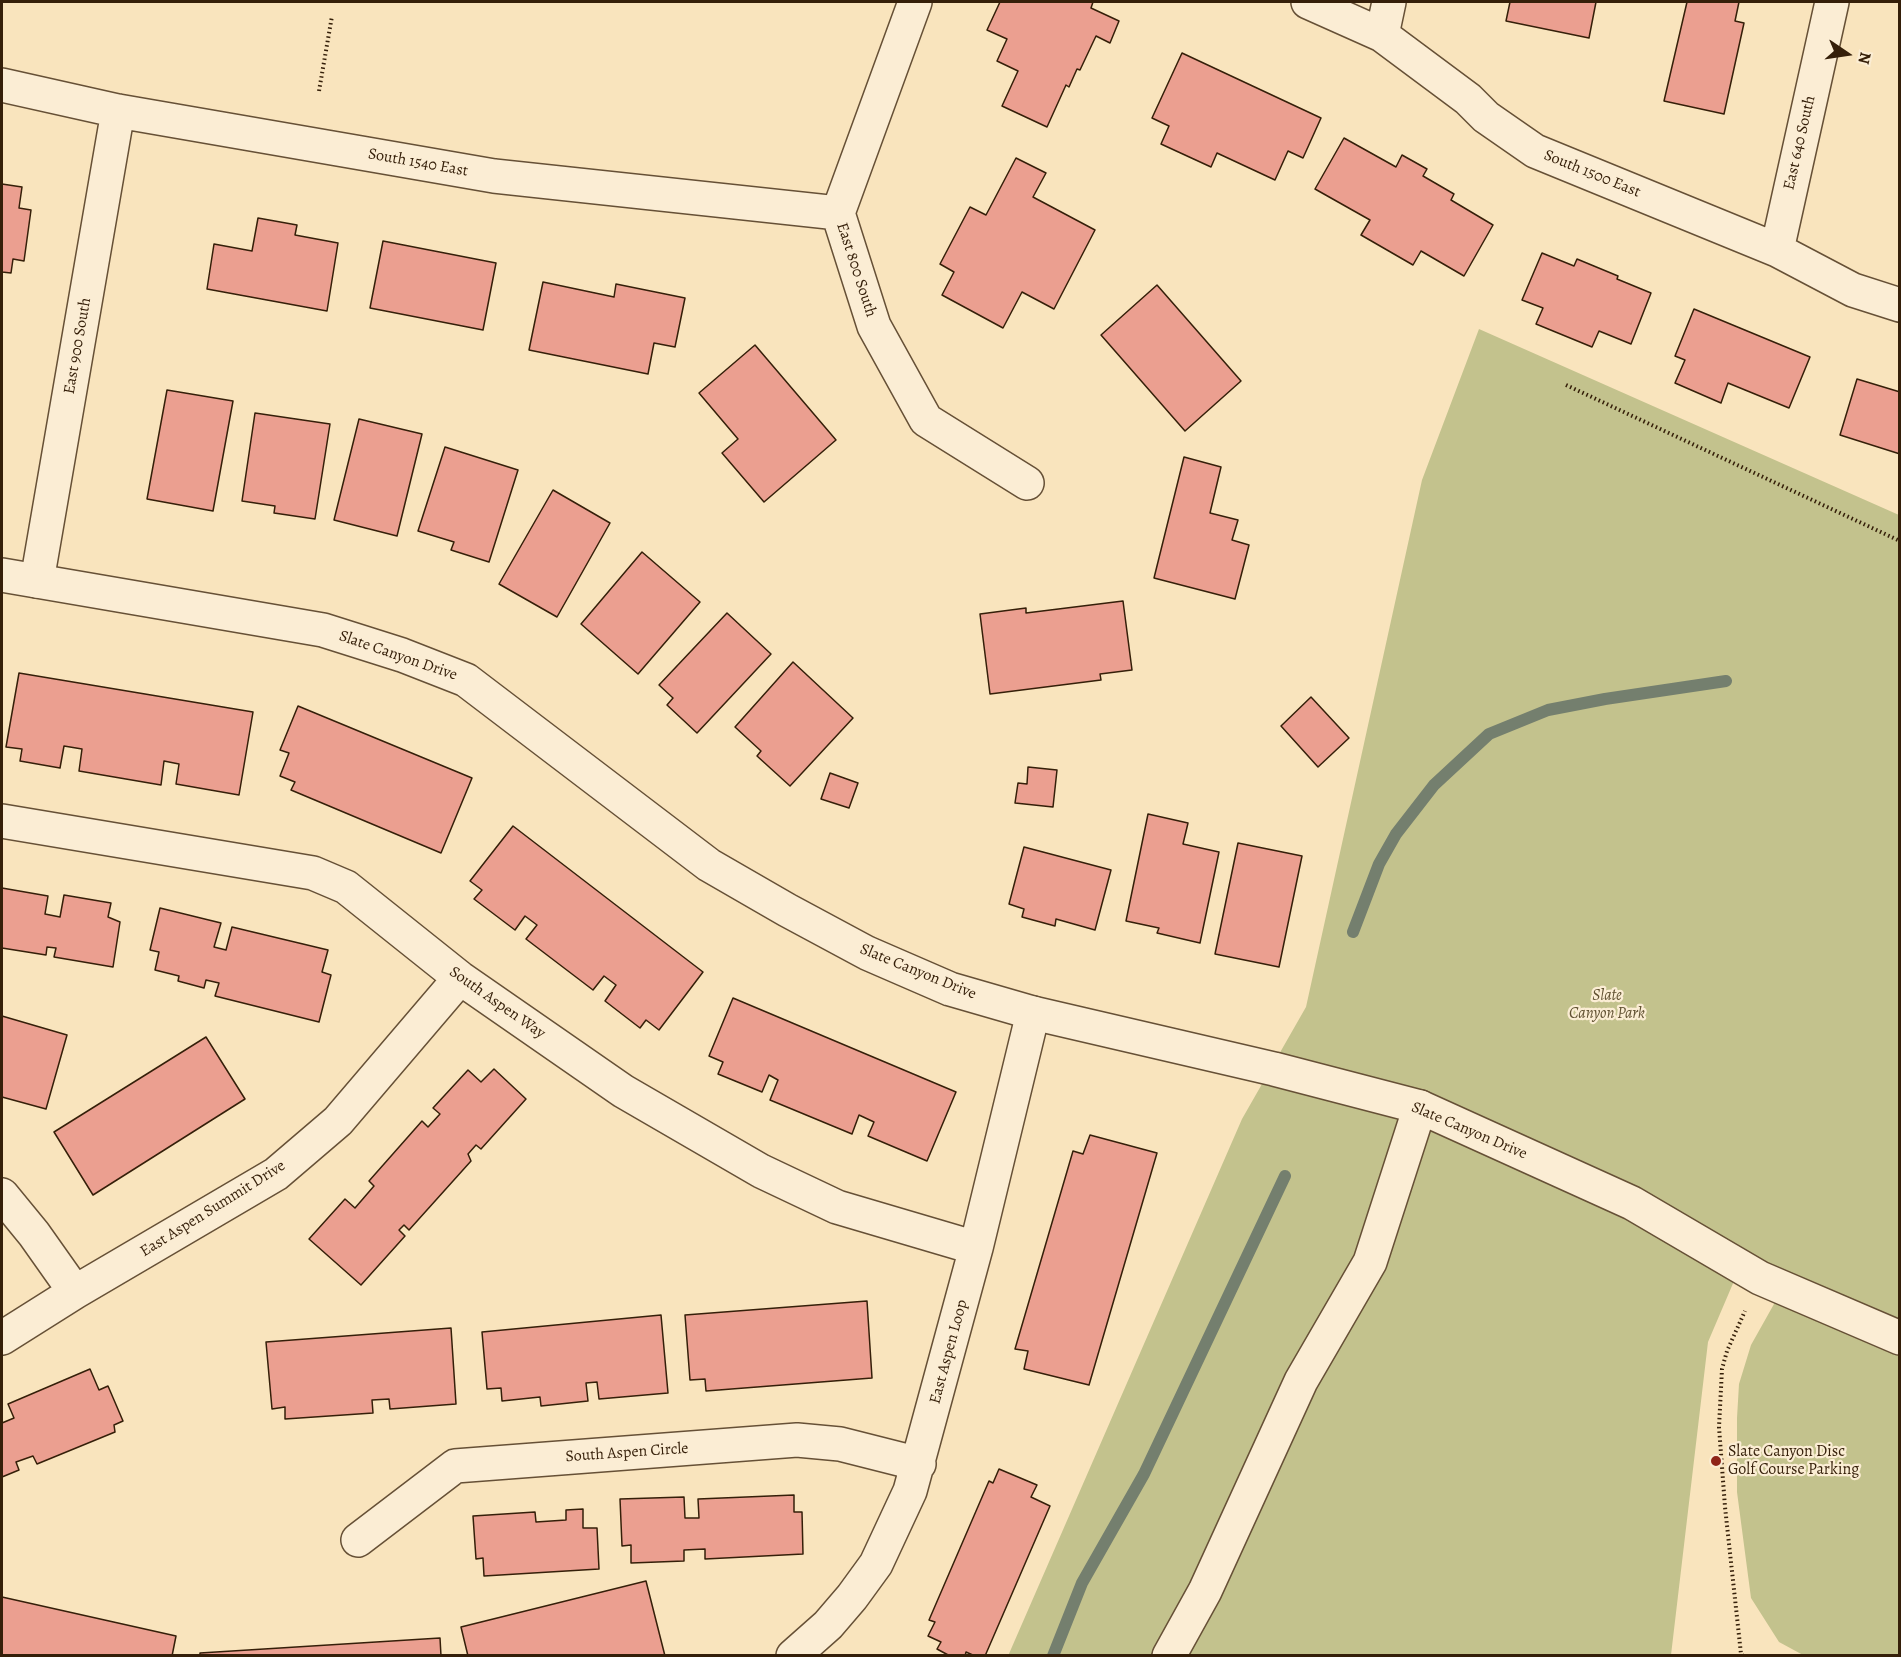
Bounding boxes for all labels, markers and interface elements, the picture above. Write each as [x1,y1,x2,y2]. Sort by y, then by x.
north arrow [1817,24,1877,84]
text: N [1853,50,1877,66]
street label: East 640 South [1780,94,1820,192]
street label: South 1540 East [366,145,470,181]
street label: South 1500 East [1541,146,1643,202]
street label: East 800 South [832,220,880,320]
street label: East 900 South [60,296,96,396]
street label: Slate Canyon Drive [336,627,460,685]
street label: Slate Canyon Drive [857,940,979,1004]
street label: South Aspen Way [445,963,549,1043]
park label: Slate Canyon Park [1569,986,1645,1024]
street label: Slate Canyon Drive [1408,1098,1530,1164]
street label: East Aspen Summit Drive [137,1156,289,1262]
street label: East Aspen Loop [926,1298,972,1406]
street label: South Aspen Circle [565,1439,689,1467]
place label: Slate Canyon Disc Golf Course Parking [1728,1442,1859,1480]
marker: Slate Canyon Disc Golf Course Parking [1709,1454,1723,1468]

